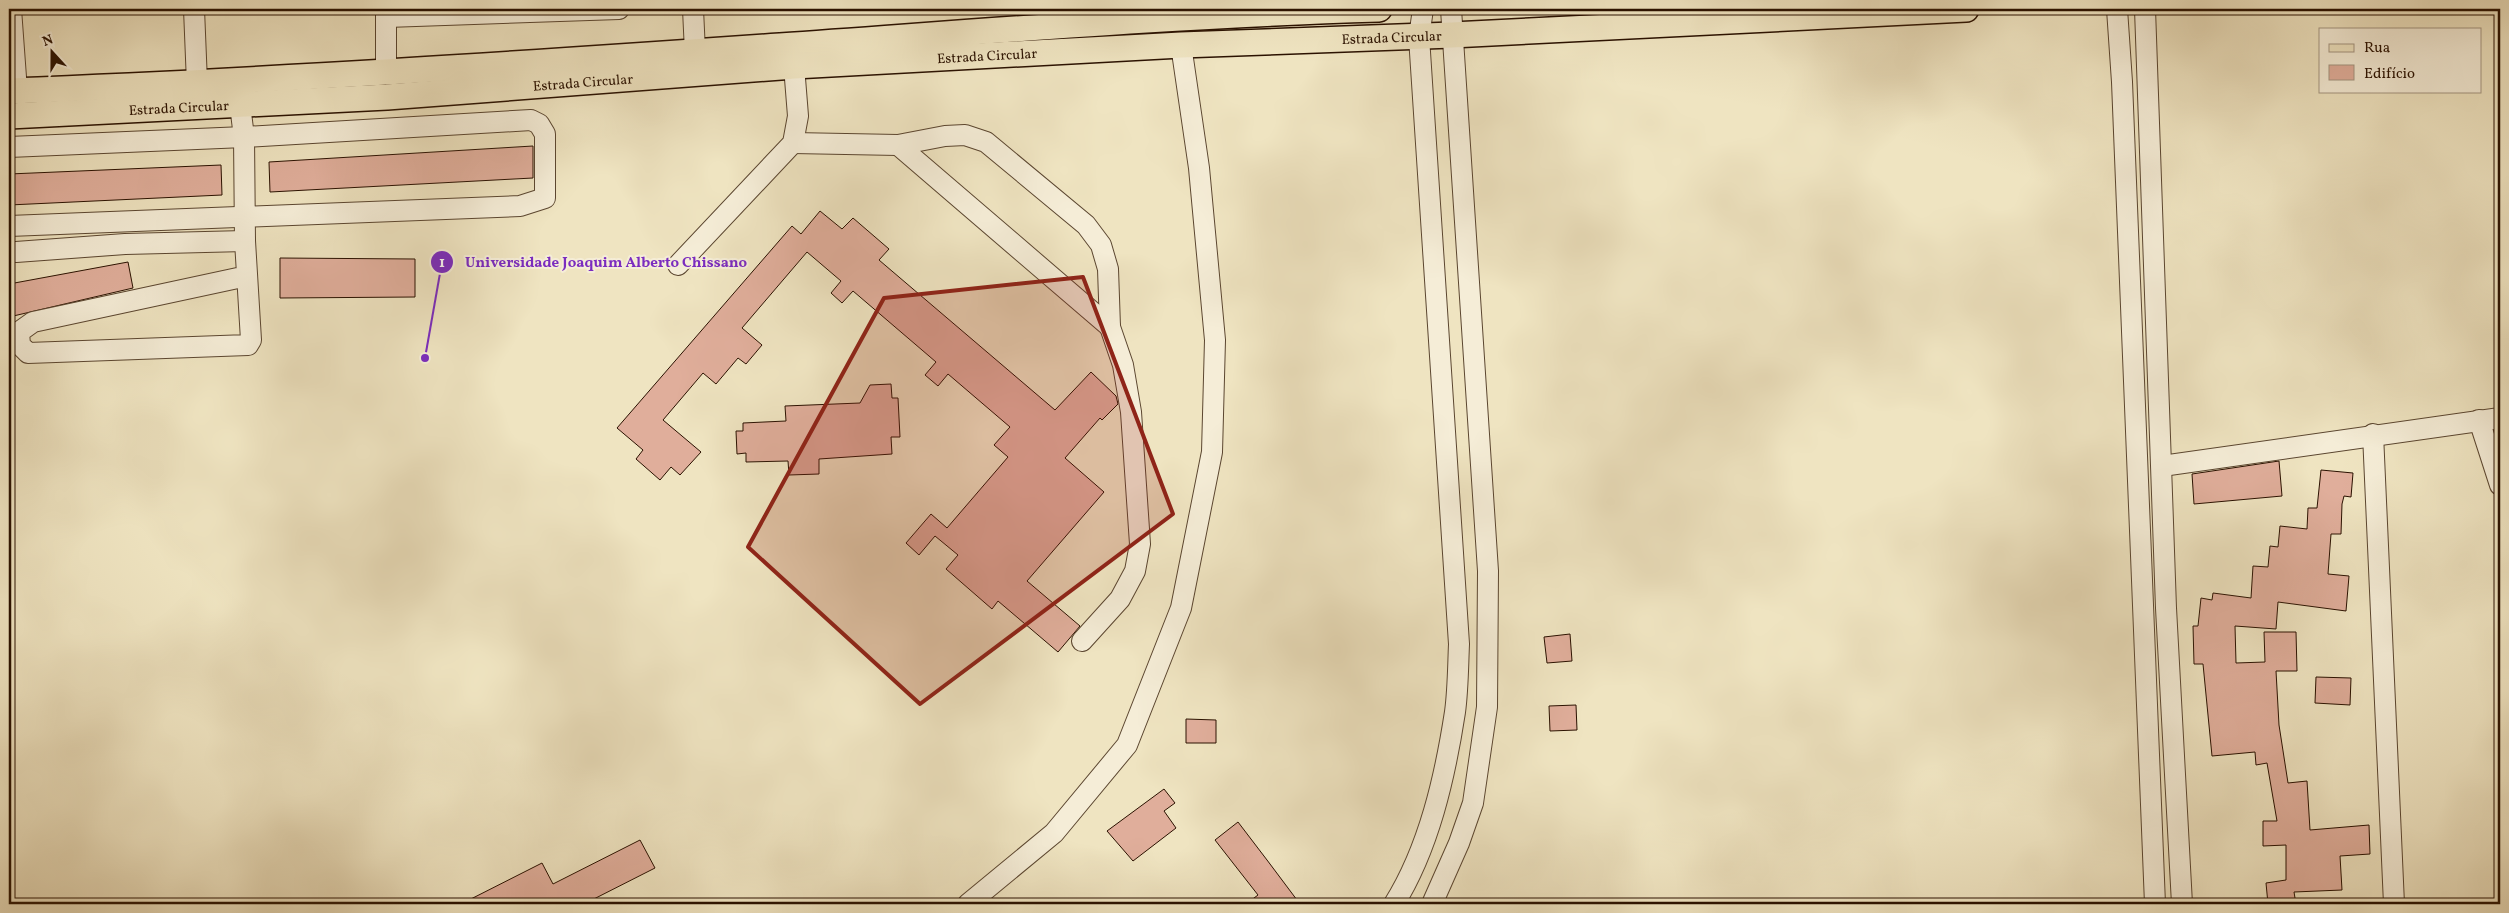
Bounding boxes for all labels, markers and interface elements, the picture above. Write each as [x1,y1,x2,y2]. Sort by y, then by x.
street label: Estrada Circular [1341,27,1442,50]
north arrow [28,28,78,78]
legend [2319,28,2482,92]
text: N [40,31,56,52]
text: Rua [2364,38,2390,59]
street label: Estrada Circular [937,45,1038,69]
text: Edifício [2364,64,2415,85]
street label: Estrada Circular [532,70,634,97]
street label: Estrada Circular [128,97,230,121]
callout: Universidade Joaquim Alberto Chissano [430,247,757,277]
text: 1 [439,253,445,274]
text: Universidade Joaquim Alberto Chissano [465,253,748,274]

